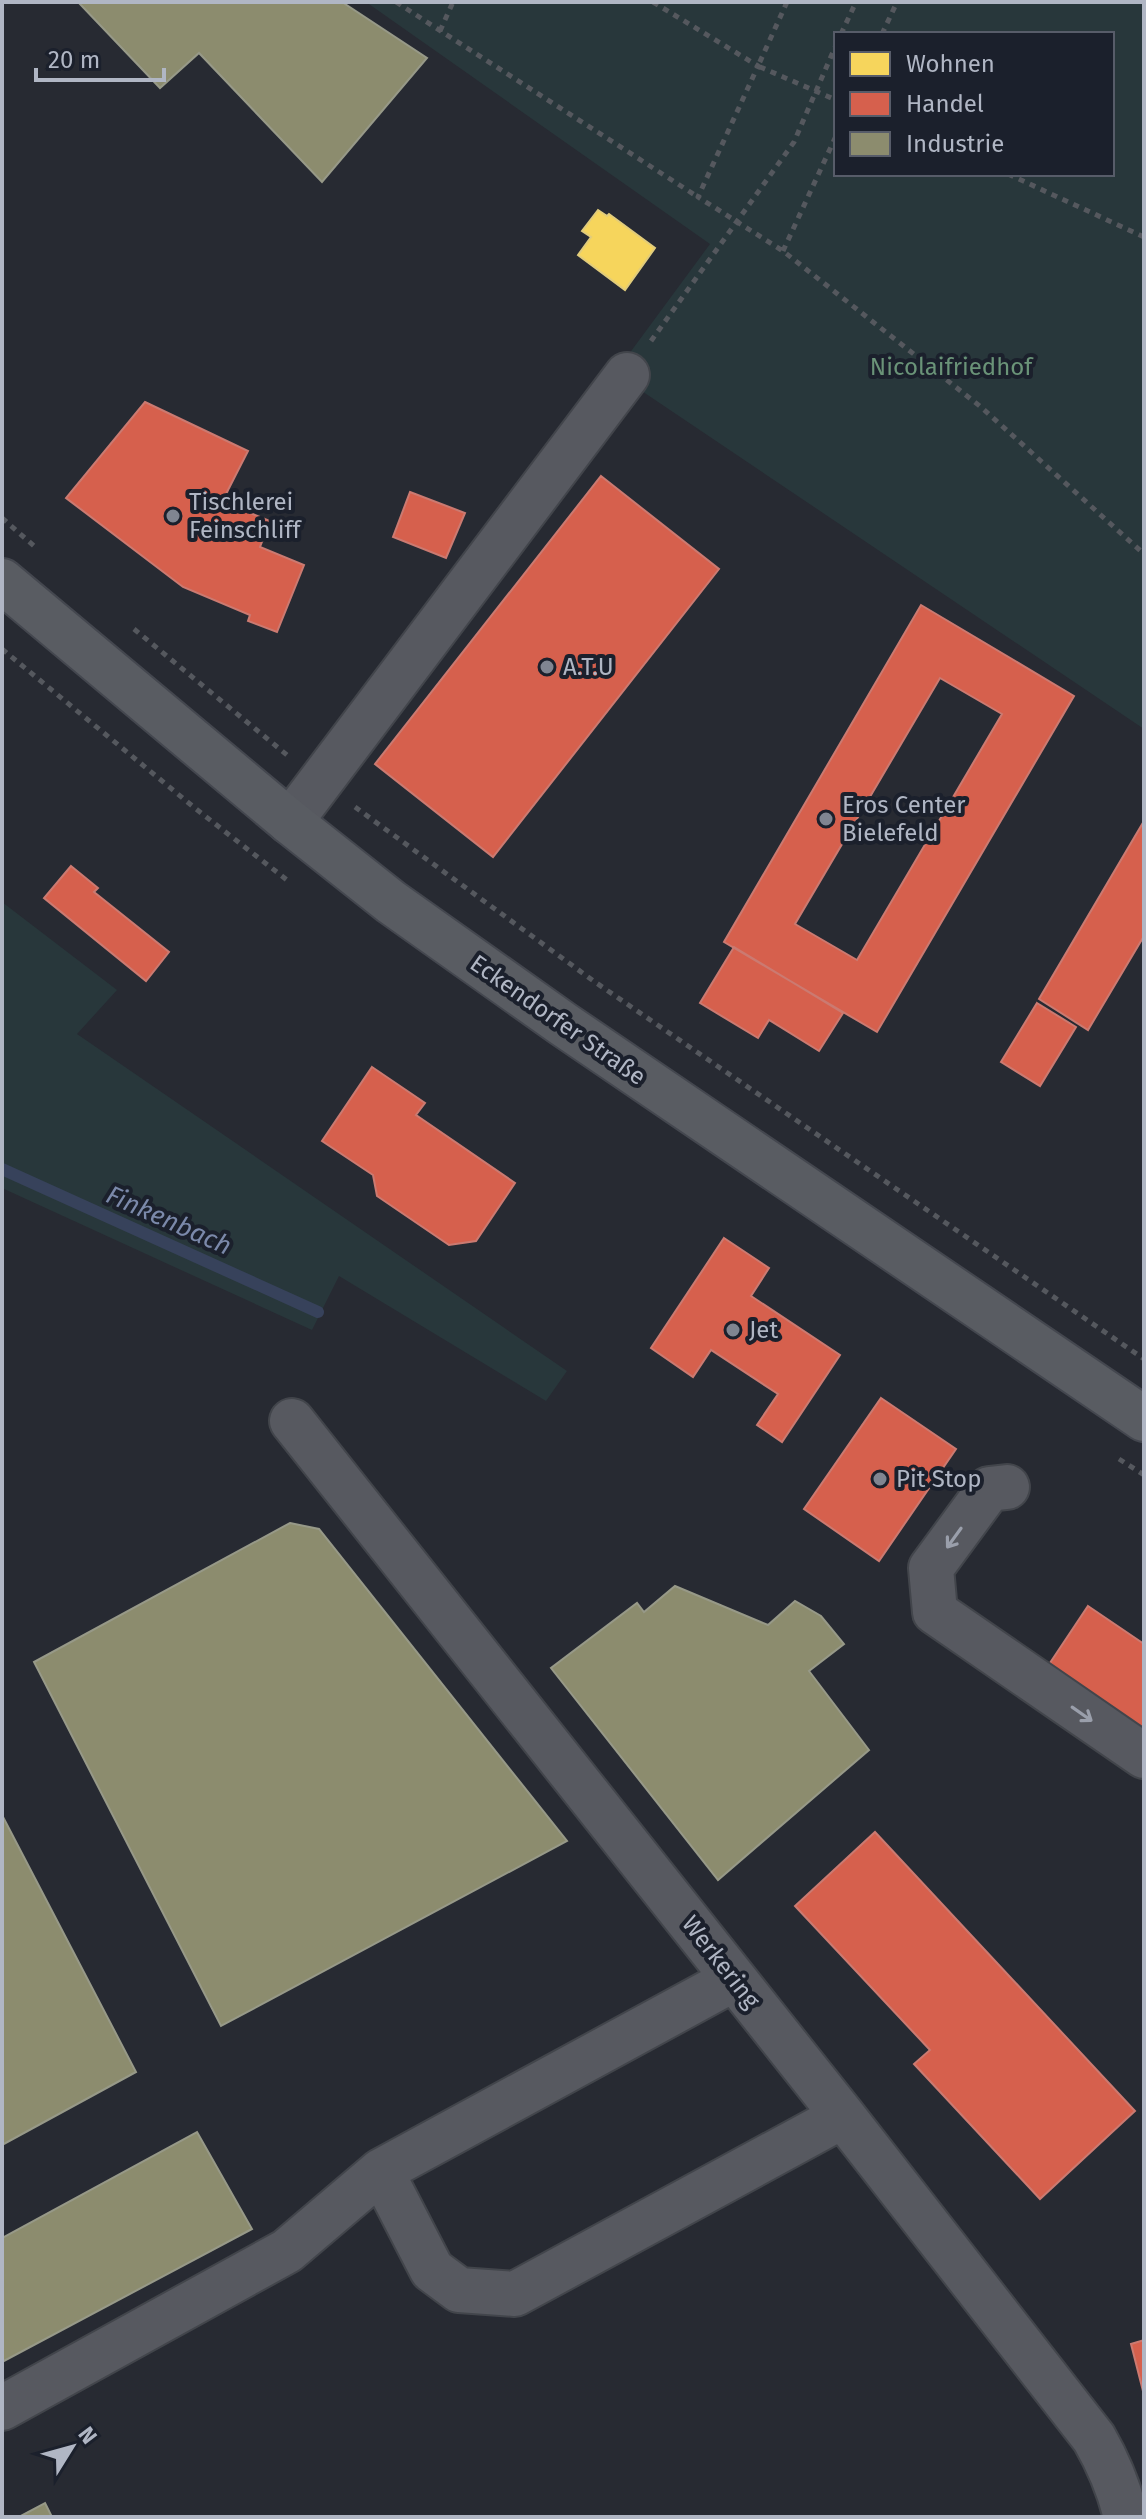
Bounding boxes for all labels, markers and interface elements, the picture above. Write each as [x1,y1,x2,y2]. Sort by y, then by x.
scale bar [36,32,164,82]
legend [834,32,1114,176]
text: 20 m [48,46,100,74]
text: Wohnen [906,50,995,78]
text: Handel [906,90,984,118]
text: Industrie [906,130,1004,158]
park label: Nicolaifriedhof [870,353,1034,381]
place label: Tischlerei Feinschliff [189,488,302,544]
marker: Tischlerei Feinschliff [164,507,182,525]
place label: A.T.U [563,653,614,681]
marker: A.T.U [538,658,556,676]
place label: Eros Center Bielefeld [842,791,966,847]
marker: Eros Center Bielefeld [817,810,835,828]
street label: Eckendorfer Straße [465,949,651,1091]
water label: Finkenbach [101,1179,236,1262]
place label: Jet [749,1316,778,1344]
marker: Jet [724,1321,742,1339]
place label: Pit Stop [896,1465,981,1493]
marker: Pit Stop [871,1470,889,1488]
one-way arrow [945,1527,962,1548]
one-way arrow [1071,1706,1093,1722]
street label: Werkering [676,1910,766,2014]
north arrow [32,2407,112,2487]
text: N [72,2421,103,2449]

